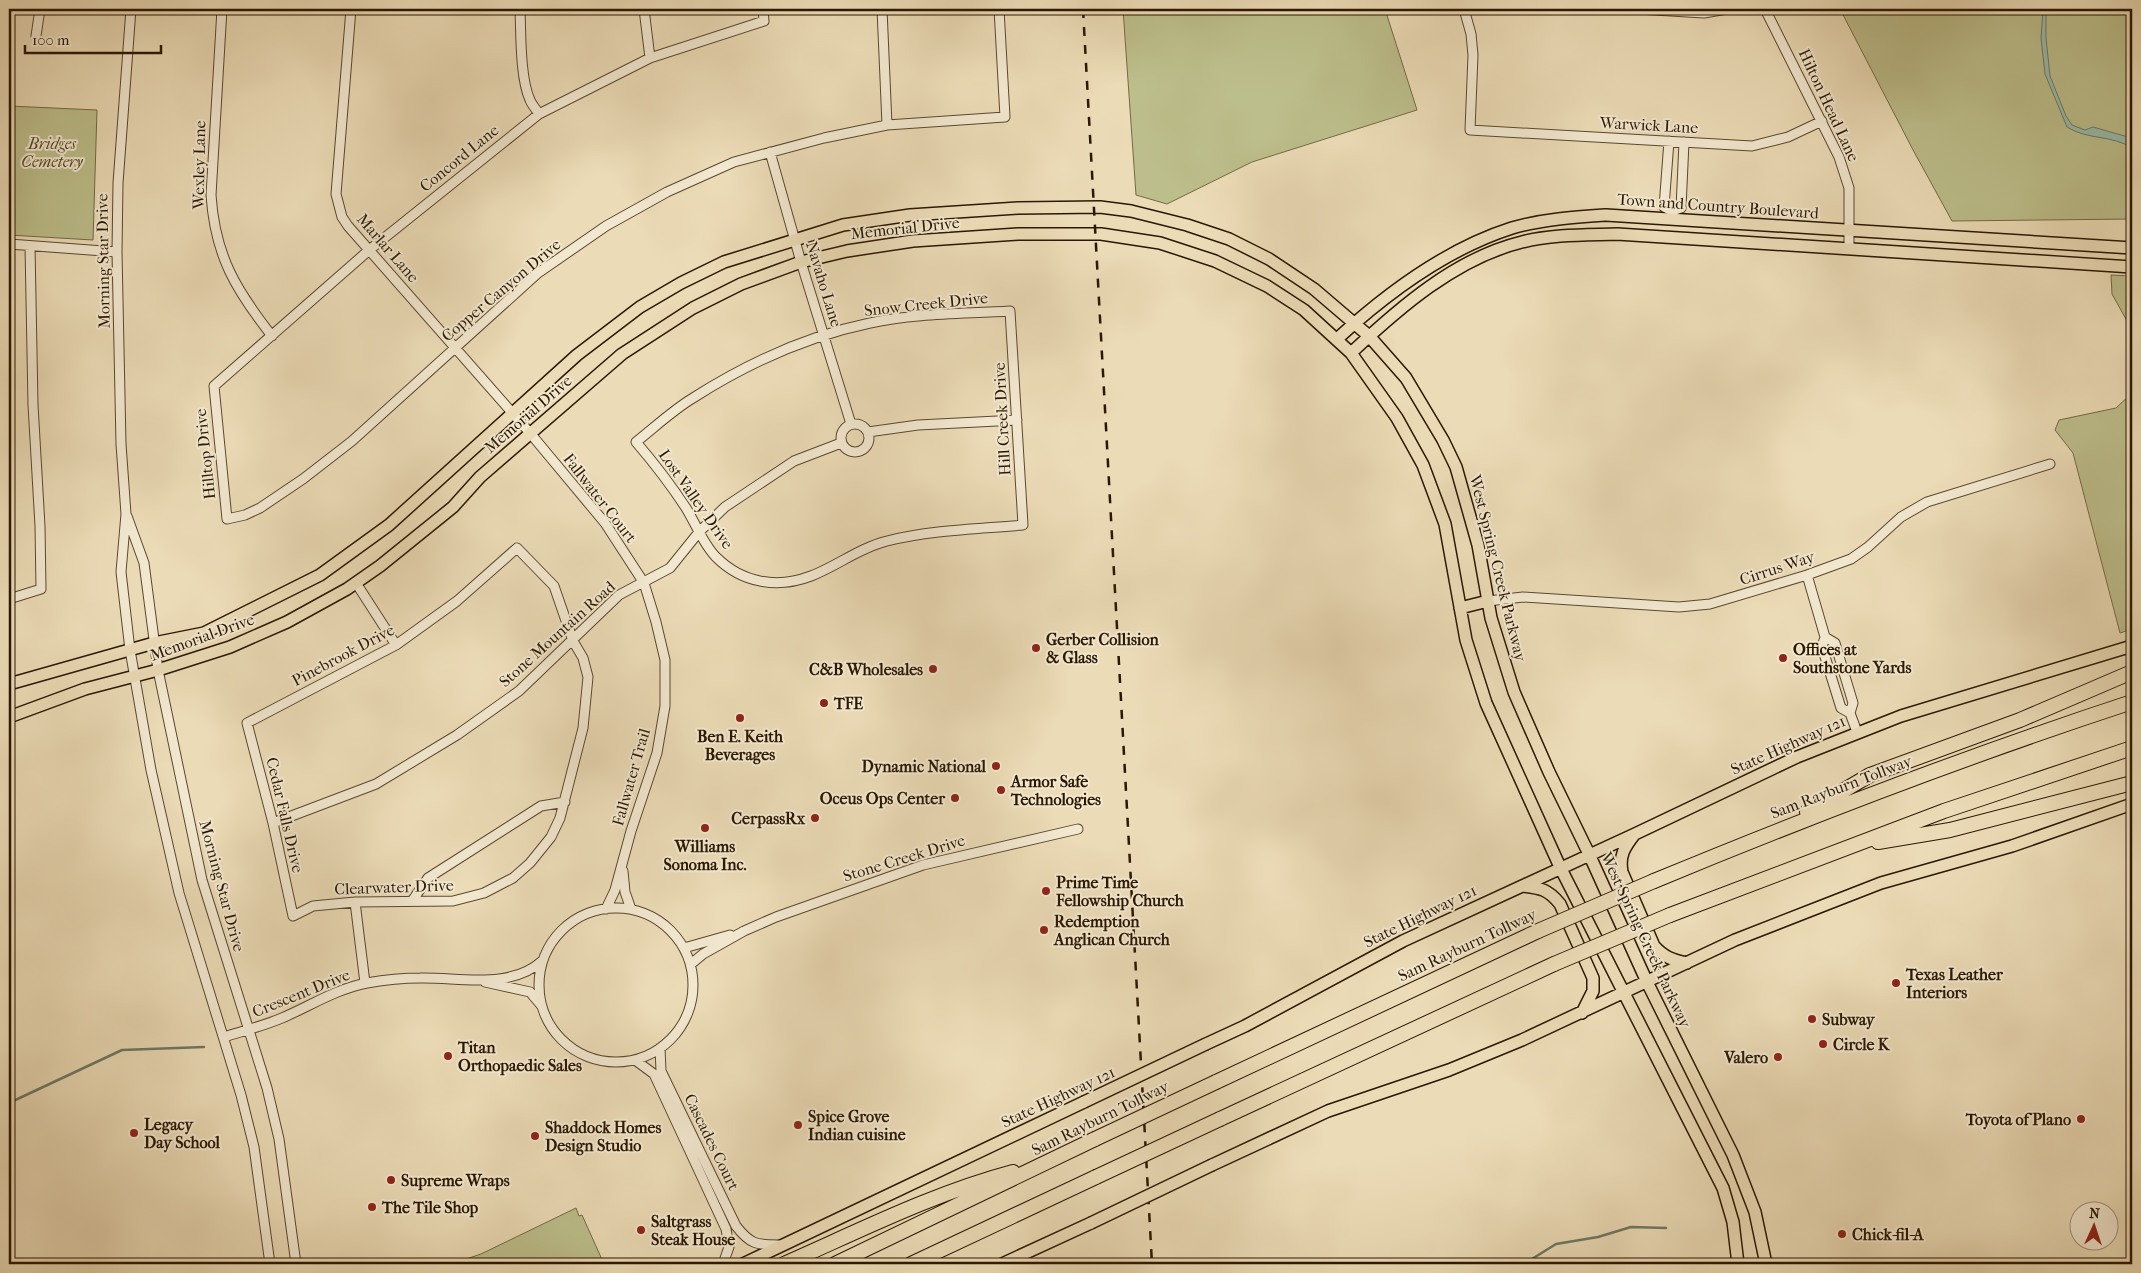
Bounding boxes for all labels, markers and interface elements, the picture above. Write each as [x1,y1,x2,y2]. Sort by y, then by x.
scale bar [25,22,161,54]
text: 100 m [32,31,70,49]
street label: Hilton Head Lane [1795,46,1863,165]
street label: Warwick Lane [1598,113,1699,137]
street label: Wexley Lane [189,120,209,211]
street label: Concord Lane [416,120,502,196]
park label: Bridges Cemetery [21,134,83,171]
street label: Town and Country Boulevard [1617,189,1820,223]
street label: Morning Star Drive [92,193,114,329]
street label: Marlar Lane [353,210,423,286]
street label: Memorial Drive [850,213,961,243]
street label: Copper Canyon Drive [438,235,564,345]
street label: Navaho Lane [802,239,846,329]
street label: Snow Creek Drive [863,288,989,320]
street label: Hill Creek Drive [990,362,1014,476]
street label: Memorial Drive [480,371,576,457]
street label: Hilltop Drive [191,408,219,500]
street label: Lost Valley Drive [655,446,737,552]
street label: Fallwater Court [559,450,641,547]
street label: West Spring Creek Parkway [1465,472,1530,664]
street label: Cirrus Way [1737,547,1817,589]
street label: Stone Mountain Road [495,577,619,691]
street label: Memorial Drive [147,609,257,665]
street label: Pinebrook Drive [288,620,398,690]
place label: Gerber Collision & Glass [1046,630,1159,667]
place label: Offices at Southstone Yards [1793,640,1911,677]
marker: Gerber Collision & Glass [1030,642,1042,654]
marker: Offices at Southstone Yards [1777,652,1789,664]
place label: C&B Wholesales [809,660,923,679]
marker: C&B Wholesales [927,663,939,675]
place label: TFE [833,694,863,713]
marker: TFE [818,697,830,709]
street label: State Highway 121 [1728,711,1848,779]
marker: Ben E. Keith Beverages [734,712,746,724]
street label: Fallwater Trail [608,725,654,828]
place label: Ben E. Keith Beverages [697,727,784,765]
street label: Sam Rayburn Tollway [1768,751,1915,823]
street label: Cedar Falls Drive [262,755,308,875]
place label: Dynamic National [862,757,987,777]
marker: Dynamic National [990,760,1002,772]
place label: Armor Safe Technologies [1010,772,1101,810]
marker: Armor Safe Technologies [995,784,1007,796]
place label: Oceus Ops Center [820,789,946,809]
marker: Oceus Ops Center [949,792,961,804]
place label: CerpassRx [731,809,806,829]
marker: CerpassRx [809,812,821,824]
street label: Morning Star Drive [195,818,249,954]
marker: Williams Sonoma Inc. [699,822,711,834]
street label: Stone Creek Drive [841,830,967,886]
place label: Williams Sonoma Inc. [663,837,747,874]
street label: West Spring Creek Parkway [1597,848,1695,1031]
place label: Prime Time Fellowship Church [1055,873,1185,911]
street label: Clearwater Drive [334,875,454,899]
street label: State Highway 121 [1360,880,1480,952]
marker: Prime Time Fellowship Church [1040,885,1052,897]
street label: Sam Rayburn Tollway [1395,904,1539,985]
place label: Redemption Anglican Church [1053,912,1171,950]
marker: Redemption Anglican Church [1038,924,1050,936]
street label: Crescent Drive [249,965,353,1021]
place label: Texas Leather Interiors [1905,965,2004,1002]
marker: Texas Leather Interiors [1890,977,1902,989]
place label: Subway [1822,1010,1876,1030]
marker: Subway [1806,1013,1818,1025]
place label: Circle K [1833,1035,1891,1054]
place label: Titan Orthopaedic Sales [457,1038,582,1076]
marker: Circle K [1817,1038,1829,1050]
place label: Valero [1723,1048,1768,1067]
marker: Titan Orthopaedic Sales [442,1050,454,1062]
marker: Valero [1772,1051,1784,1063]
street label: State Highway 121 [998,1062,1118,1132]
street label: Sam Rayburn Tollway [1028,1076,1172,1159]
street label: Cascades Court [680,1091,744,1194]
place label: Spice Grove Indian cuisine [808,1107,906,1144]
place label: Toyota of Plano [1965,1110,2071,1130]
marker: Toyota of Plano [2075,1113,2087,1125]
place label: Legacy Day School [144,1115,221,1153]
place label: Shaddock Homes Design Studio [545,1118,662,1156]
marker: Spice Grove Indian cuisine [792,1119,804,1131]
marker: Legacy Day School [128,1127,140,1139]
marker: Shaddock Homes Design Studio [529,1130,541,1142]
place label: Supreme Wraps [401,1171,510,1191]
marker: Supreme Wraps [385,1174,397,1186]
place label: The Tile Shop [381,1198,479,1218]
north arrow [2068,1200,2118,1250]
marker: The Tile Shop [366,1201,378,1213]
text: N [2089,1205,2101,1222]
place label: Saltgrass Steak House [651,1212,735,1249]
marker: Saltgrass Steak House [635,1224,647,1236]
place label: Chick-fil-A [1852,1225,1924,1244]
marker: Chick-fil-A [1836,1228,1848,1240]

